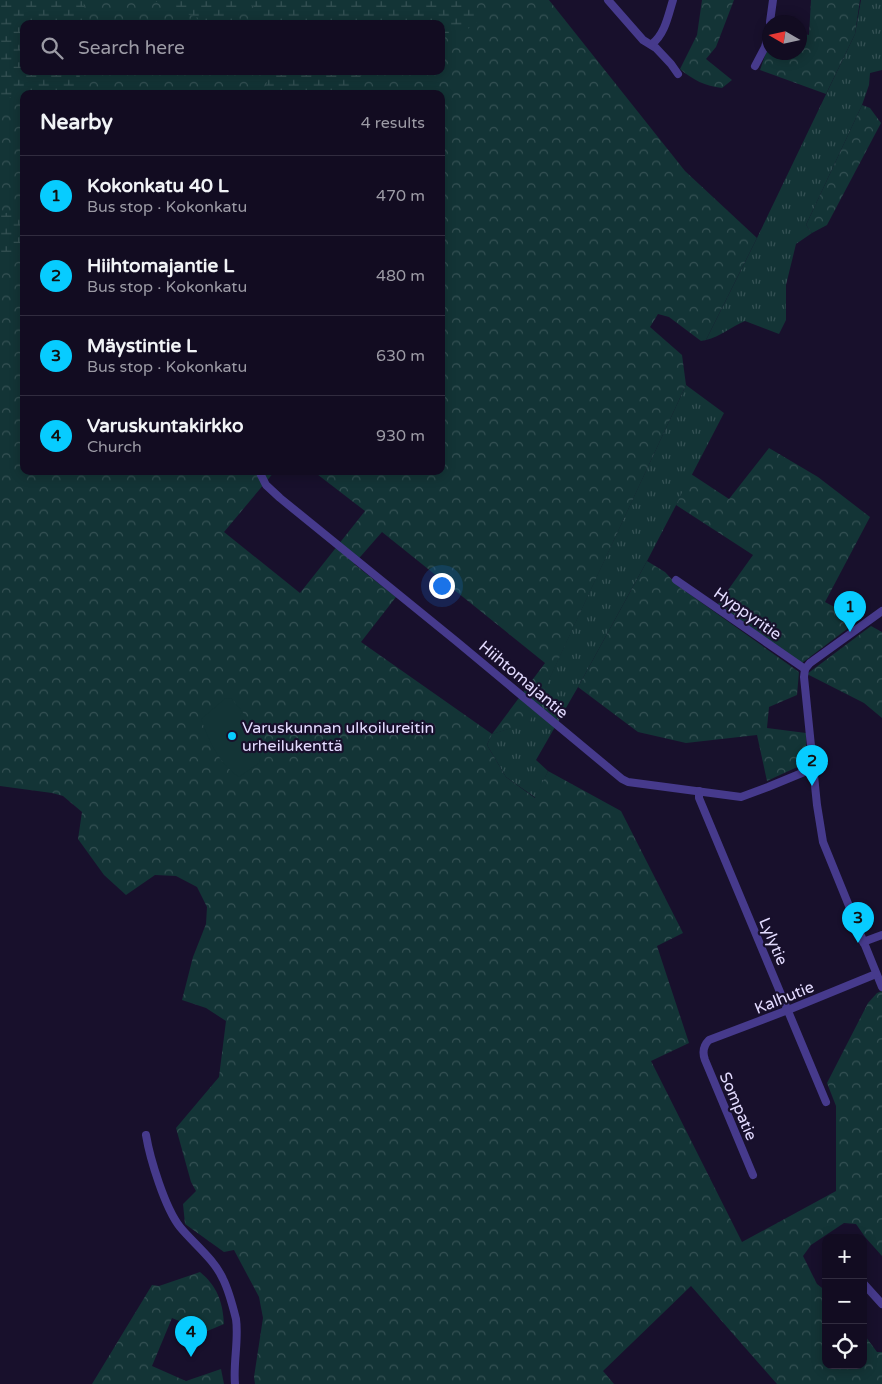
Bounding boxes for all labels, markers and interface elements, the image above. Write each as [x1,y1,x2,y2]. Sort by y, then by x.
north arrow [762,15,807,60]
search box [20,20,445,75]
icon: search [38,34,66,62]
text: Search here [78,37,185,59]
text: Nearby [40,110,113,135]
text: 4 results [361,113,425,133]
text: Kokonkatu 40 L [87,175,229,197]
text: 1 [51,186,61,206]
text: 470 m [376,186,425,206]
text: Bus stop · Kokonkatu [87,197,247,217]
text: Hiihtomajantie L [87,255,234,277]
text: 2 [51,266,61,286]
text: 480 m [376,266,425,286]
text: Bus stop · Kokonkatu [87,277,247,297]
text: Mäystintie L [87,335,197,357]
text: 3 [51,346,61,366]
text: 630 m [376,346,425,366]
text: Bus stop · Kokonkatu [87,357,247,377]
text: Varuskuntakirkko [87,415,243,437]
text: 4 [51,426,61,446]
text: 930 m [376,426,425,446]
text: Church [87,437,142,457]
your location [429,573,455,599]
street label: Hyppyritie [710,583,785,645]
pin: 1 [834,591,866,632]
street label: Hiihtomajantie [475,637,572,723]
place label: Varuskunnan ulkoilureitin urheilukenttä [242,718,434,756]
marker: Varuskunnan ulkoilureitin urheilukenttä [226,730,238,742]
pin: 2 [796,745,828,786]
pin: 3 [842,902,874,943]
street label: Lylytie [754,915,792,968]
street label: Kalhutie [752,977,817,1019]
street label: Sompatie [715,1069,761,1144]
map controls [822,1234,867,1369]
button: + [822,1234,867,1279]
button: − [822,1279,867,1324]
pin: 4 [175,1316,207,1357]
button: locate [822,1324,867,1369]

